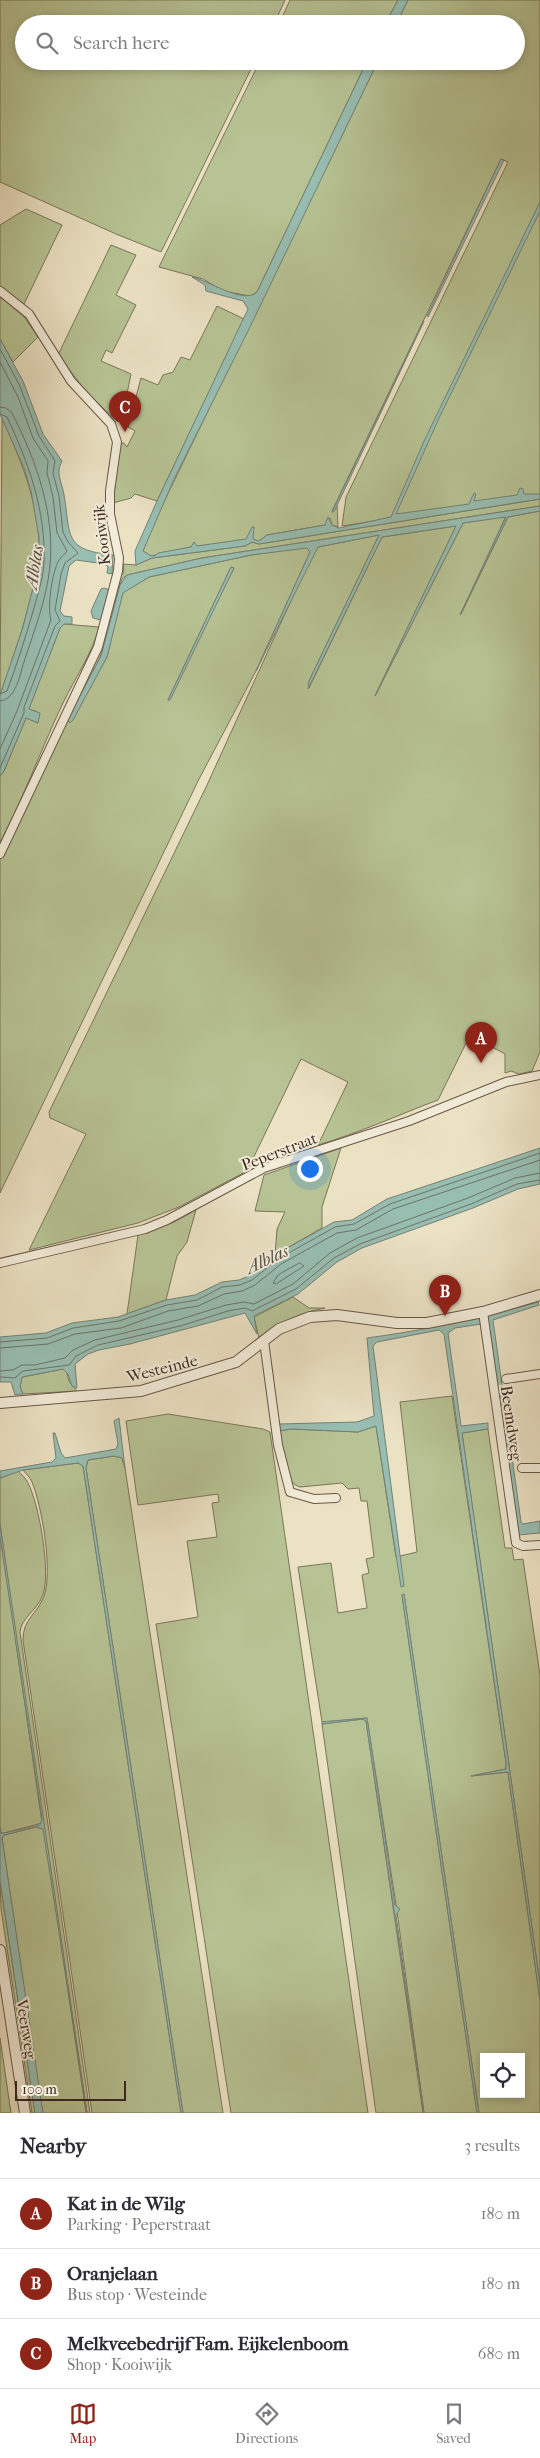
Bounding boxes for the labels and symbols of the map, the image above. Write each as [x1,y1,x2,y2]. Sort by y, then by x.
pin: C [109,391,141,432]
street label: Kooiwijk [89,503,114,566]
water label: Alblas [20,543,48,593]
pin: A [465,1022,497,1063]
street label: Peperstraat [239,1128,320,1175]
your location [297,1156,323,1182]
water label: Alblas [241,1240,292,1279]
pin: B [429,1275,461,1316]
street label: Westeinde [124,1350,200,1387]
street label: Beemdweg [497,1384,526,1463]
street label: Veerweg [12,1997,41,2061]
scale bar [15,2078,126,2101]

